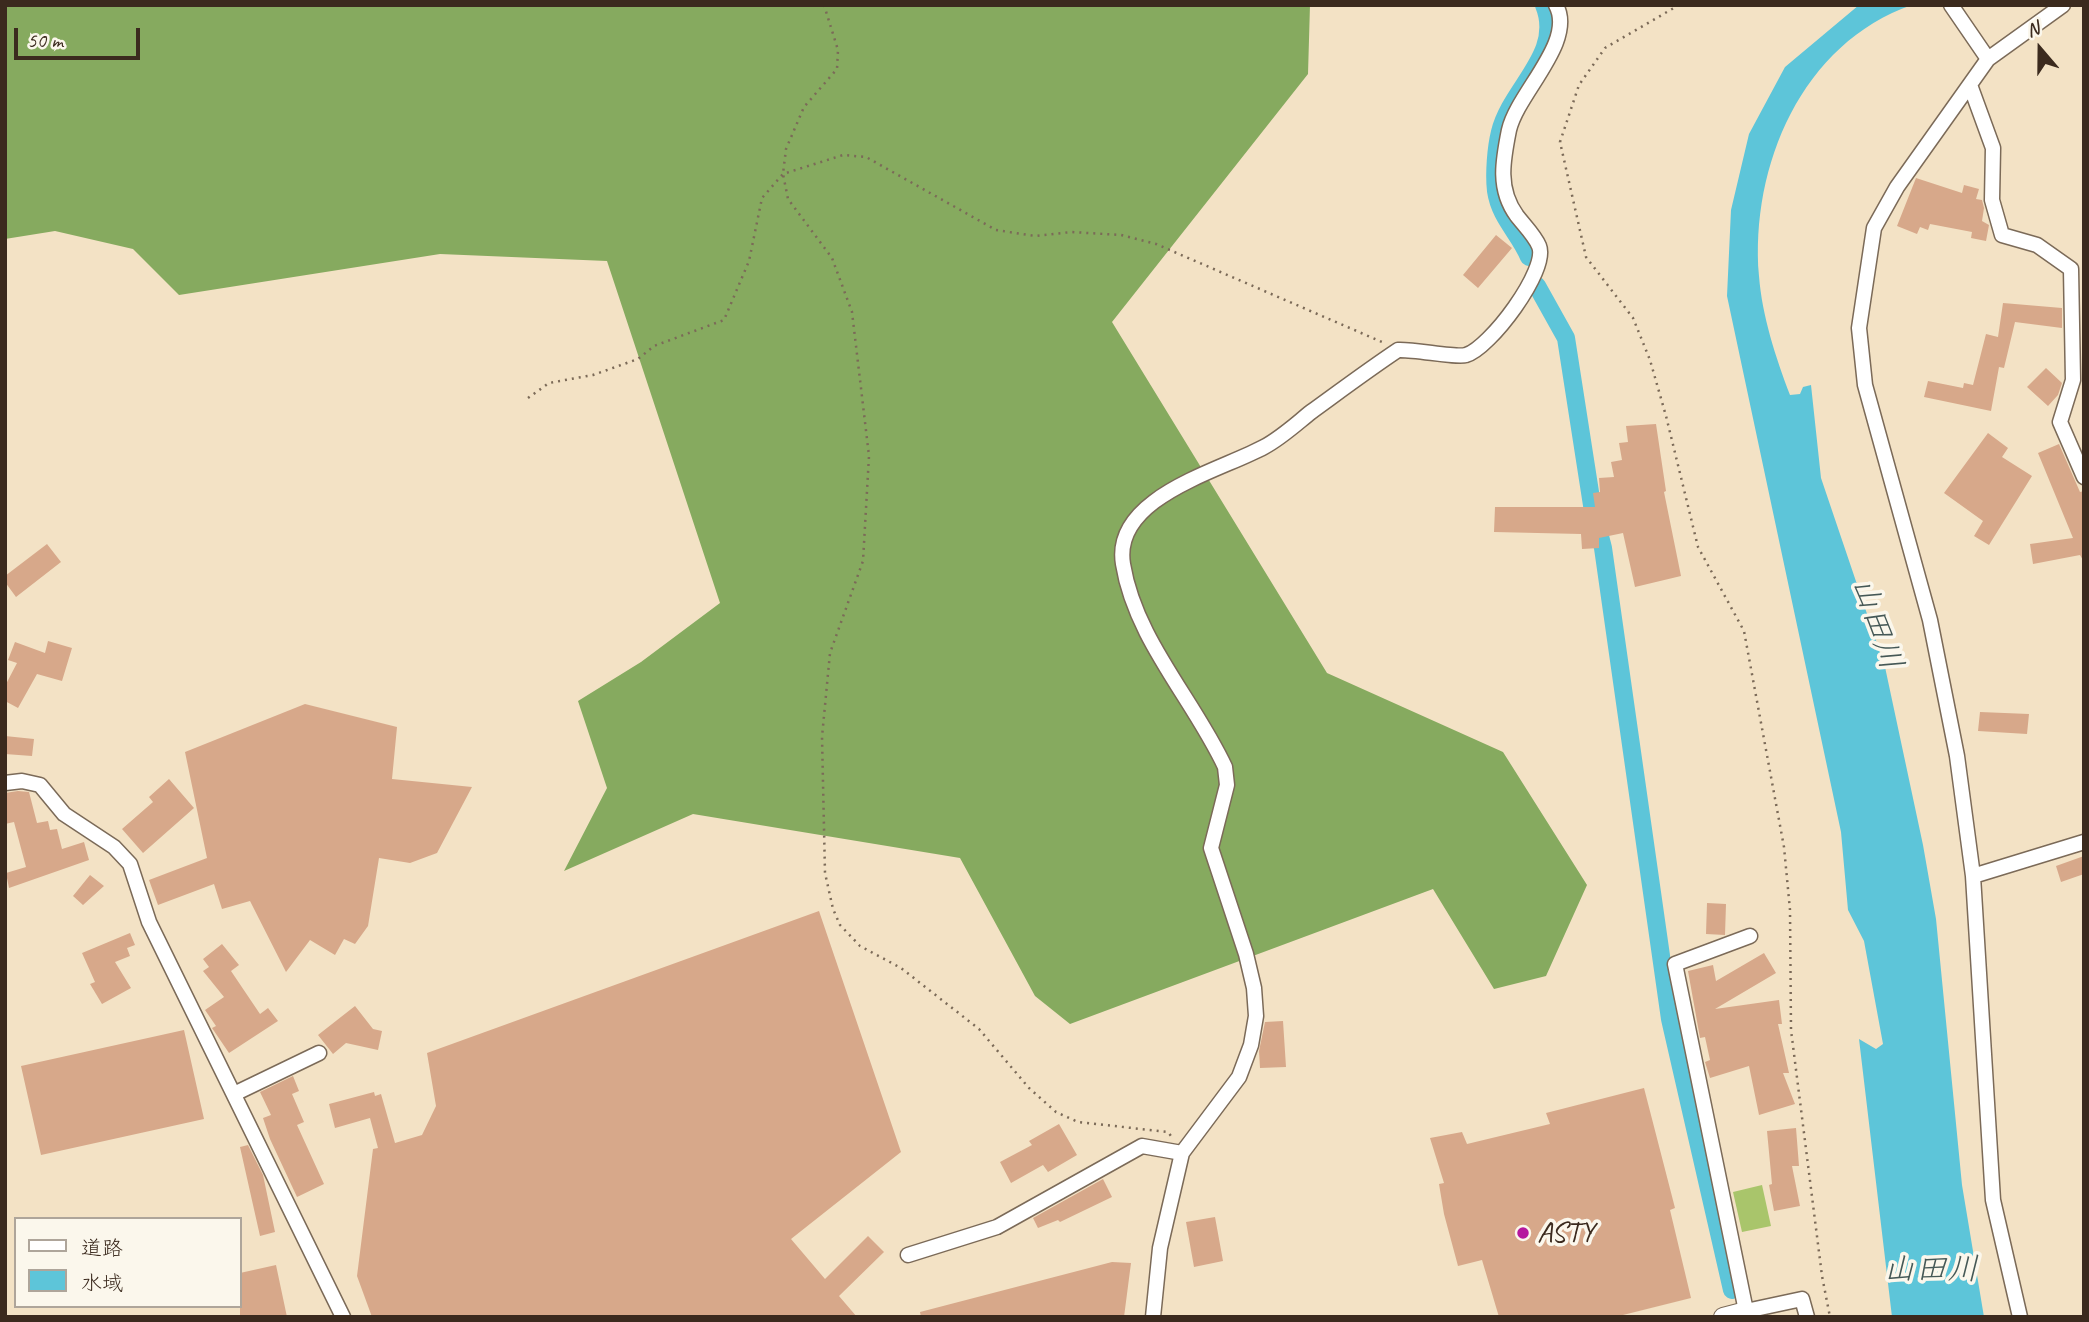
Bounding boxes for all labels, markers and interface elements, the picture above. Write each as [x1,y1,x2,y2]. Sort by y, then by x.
scale bar [18,14,144,58]
north arrow [2005,14,2075,84]
text: N [2023,16,2042,43]
text: 50 m [27,27,63,53]
water label: 山田川 [1842,572,1910,676]
place label: ASTY [1537,1215,1594,1251]
legend [14,1217,242,1308]
marker: ASTY [1515,1225,1531,1241]
text: 道路 [81,1235,123,1261]
water label: 山田川 [1883,1252,1979,1290]
text: 水域 [81,1270,123,1296]

